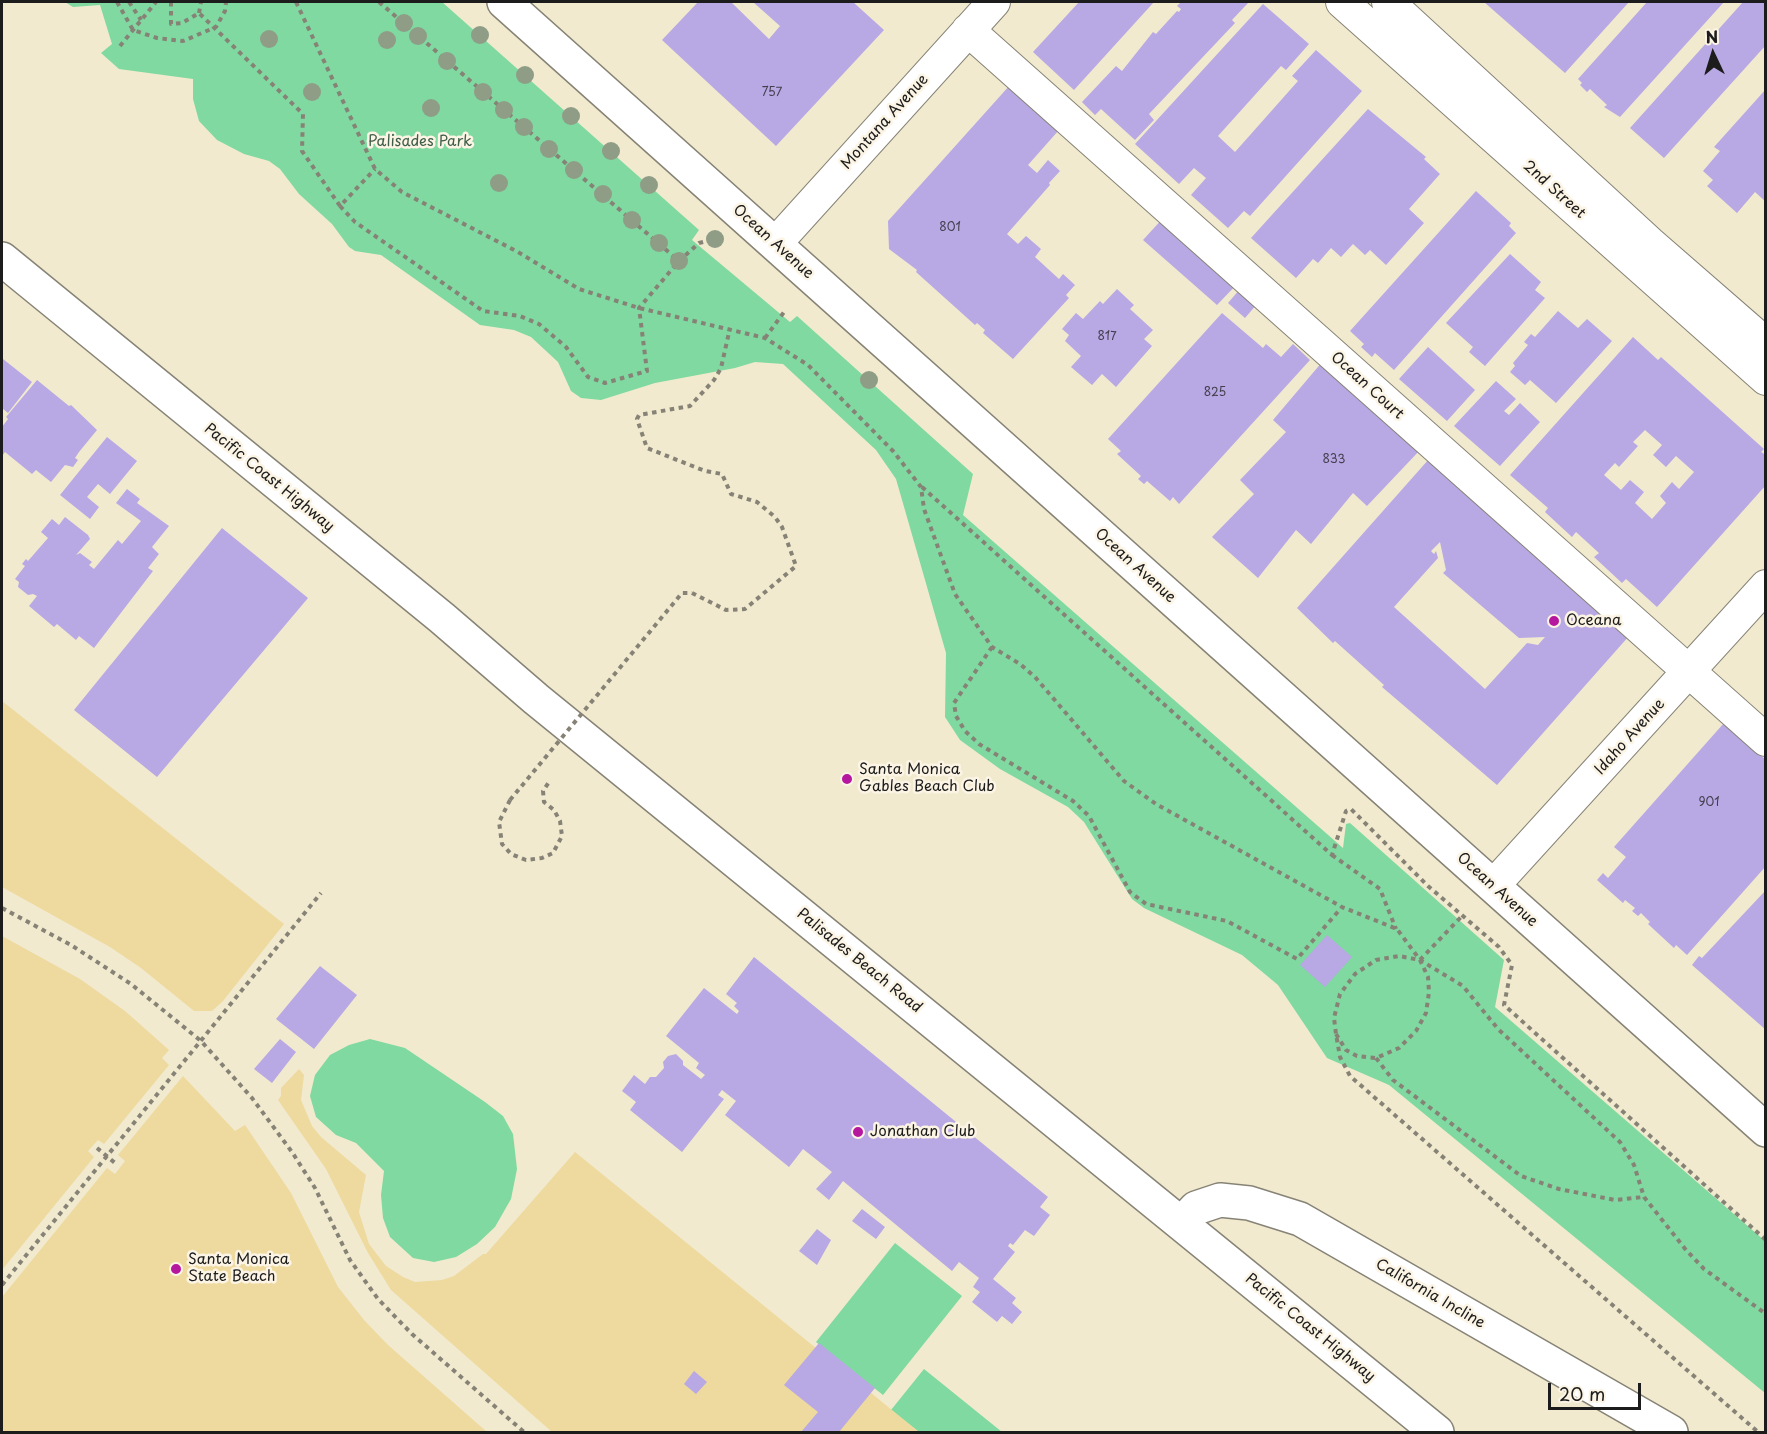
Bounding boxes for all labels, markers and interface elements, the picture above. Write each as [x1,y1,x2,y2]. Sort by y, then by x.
north arrow [1683,24,1743,84]
text: N [1705,24,1719,48]
street label: Montana Avenue [838,71,932,173]
house number: 757 [762,86,782,100]
park label: Palisades Park [368,133,472,151]
street label: 2nd Street [1519,157,1589,223]
street label: Ocean Avenue [729,201,817,283]
house number: 801 [939,221,961,235]
house number: 817 [1097,330,1117,344]
street label: Ocean Court [1327,348,1407,424]
house number: 825 [1204,386,1226,400]
street label: Pacific Coast Highway [200,420,338,536]
house number: 833 [1322,453,1346,467]
street label: Ocean Avenue [1091,525,1179,607]
place label: Oceana [1566,612,1621,630]
marker: Oceana [1547,614,1561,628]
street label: Idaho Avenue [1591,695,1669,779]
place label: Santa Monica Gables Beach Club [859,761,995,796]
marker: Santa Monica Gables Beach Club [840,772,854,786]
house number: 901 [1698,796,1720,810]
street label: Ocean Avenue [1453,849,1541,931]
street label: Palisades Beach Road [793,905,925,1017]
place label: Jonathan Club [870,1123,975,1141]
marker: Jonathan Club [851,1125,865,1139]
place label: Santa Monica State Beach [188,1251,289,1286]
street label: California Incline [1372,1255,1488,1333]
marker: Santa Monica State Beach [169,1262,183,1276]
street label: Pacific Coast Highway [1241,1270,1379,1386]
scale bar [1551,1371,1644,1409]
text: 20 m [1559,1380,1605,1407]

